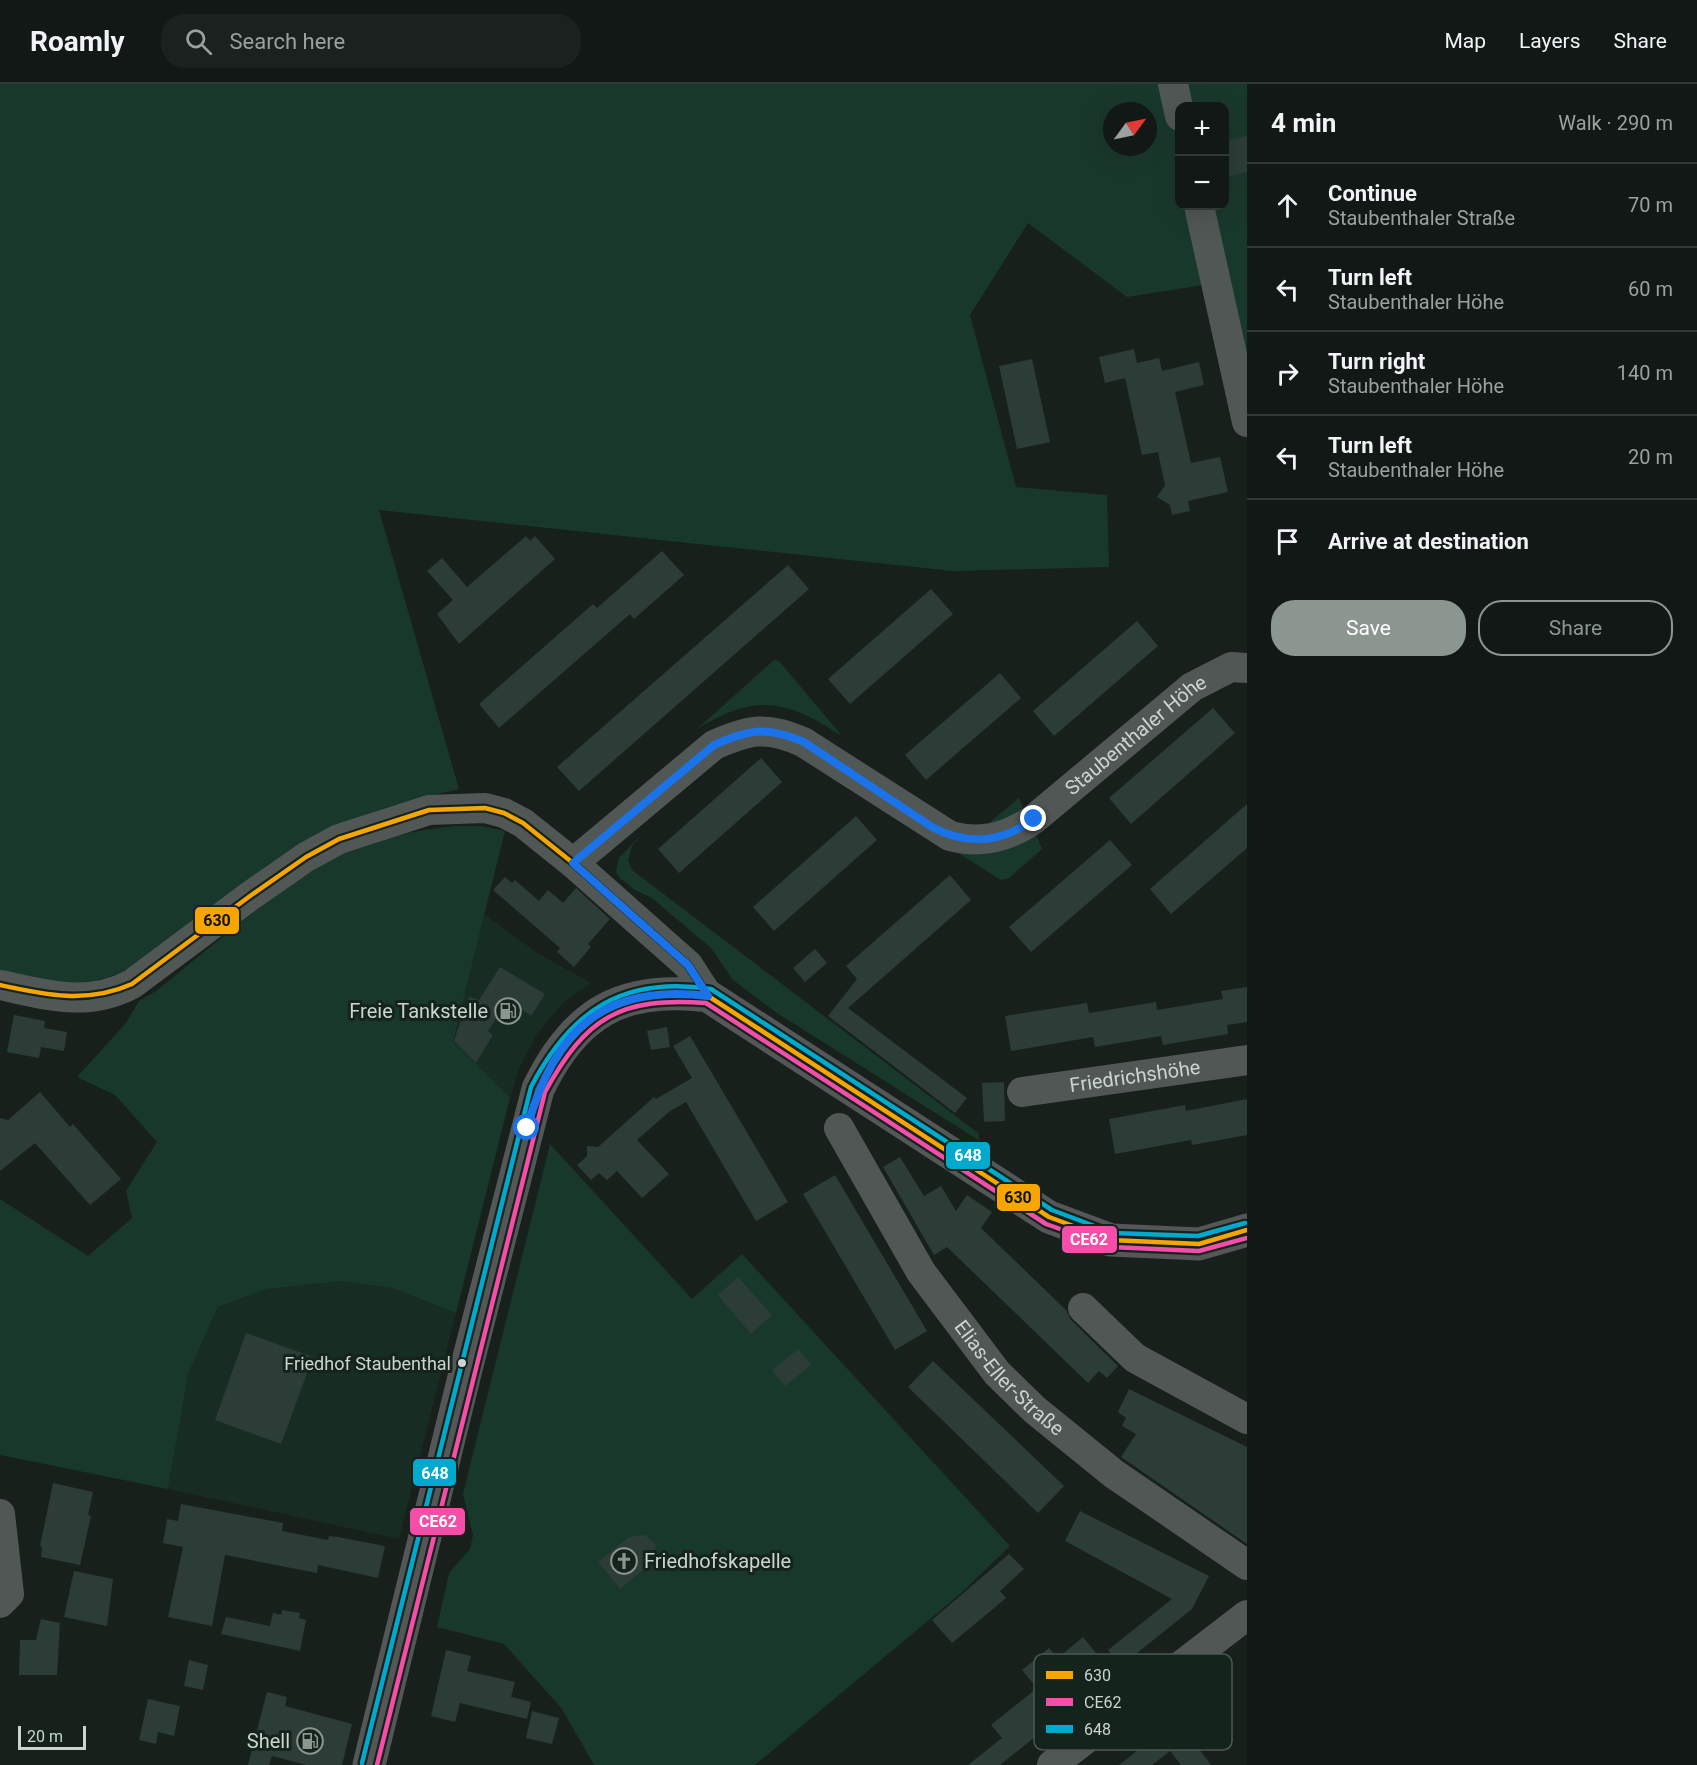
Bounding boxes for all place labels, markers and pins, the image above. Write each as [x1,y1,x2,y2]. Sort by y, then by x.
fuel station icon: Freie Tankstelle [493,996,523,1026]
place label: Freie Tankstelle [349,999,488,1023]
place label: Friedhof Staubenthal [284,1353,451,1374]
marker: Friedhof Staubenthal [456,1357,468,1369]
church icon: Friedhofskapelle [609,1546,639,1576]
place label: Friedhofskapelle [644,1549,791,1573]
fuel station icon: Shell [295,1726,325,1756]
place label: Shell [247,1729,290,1753]

